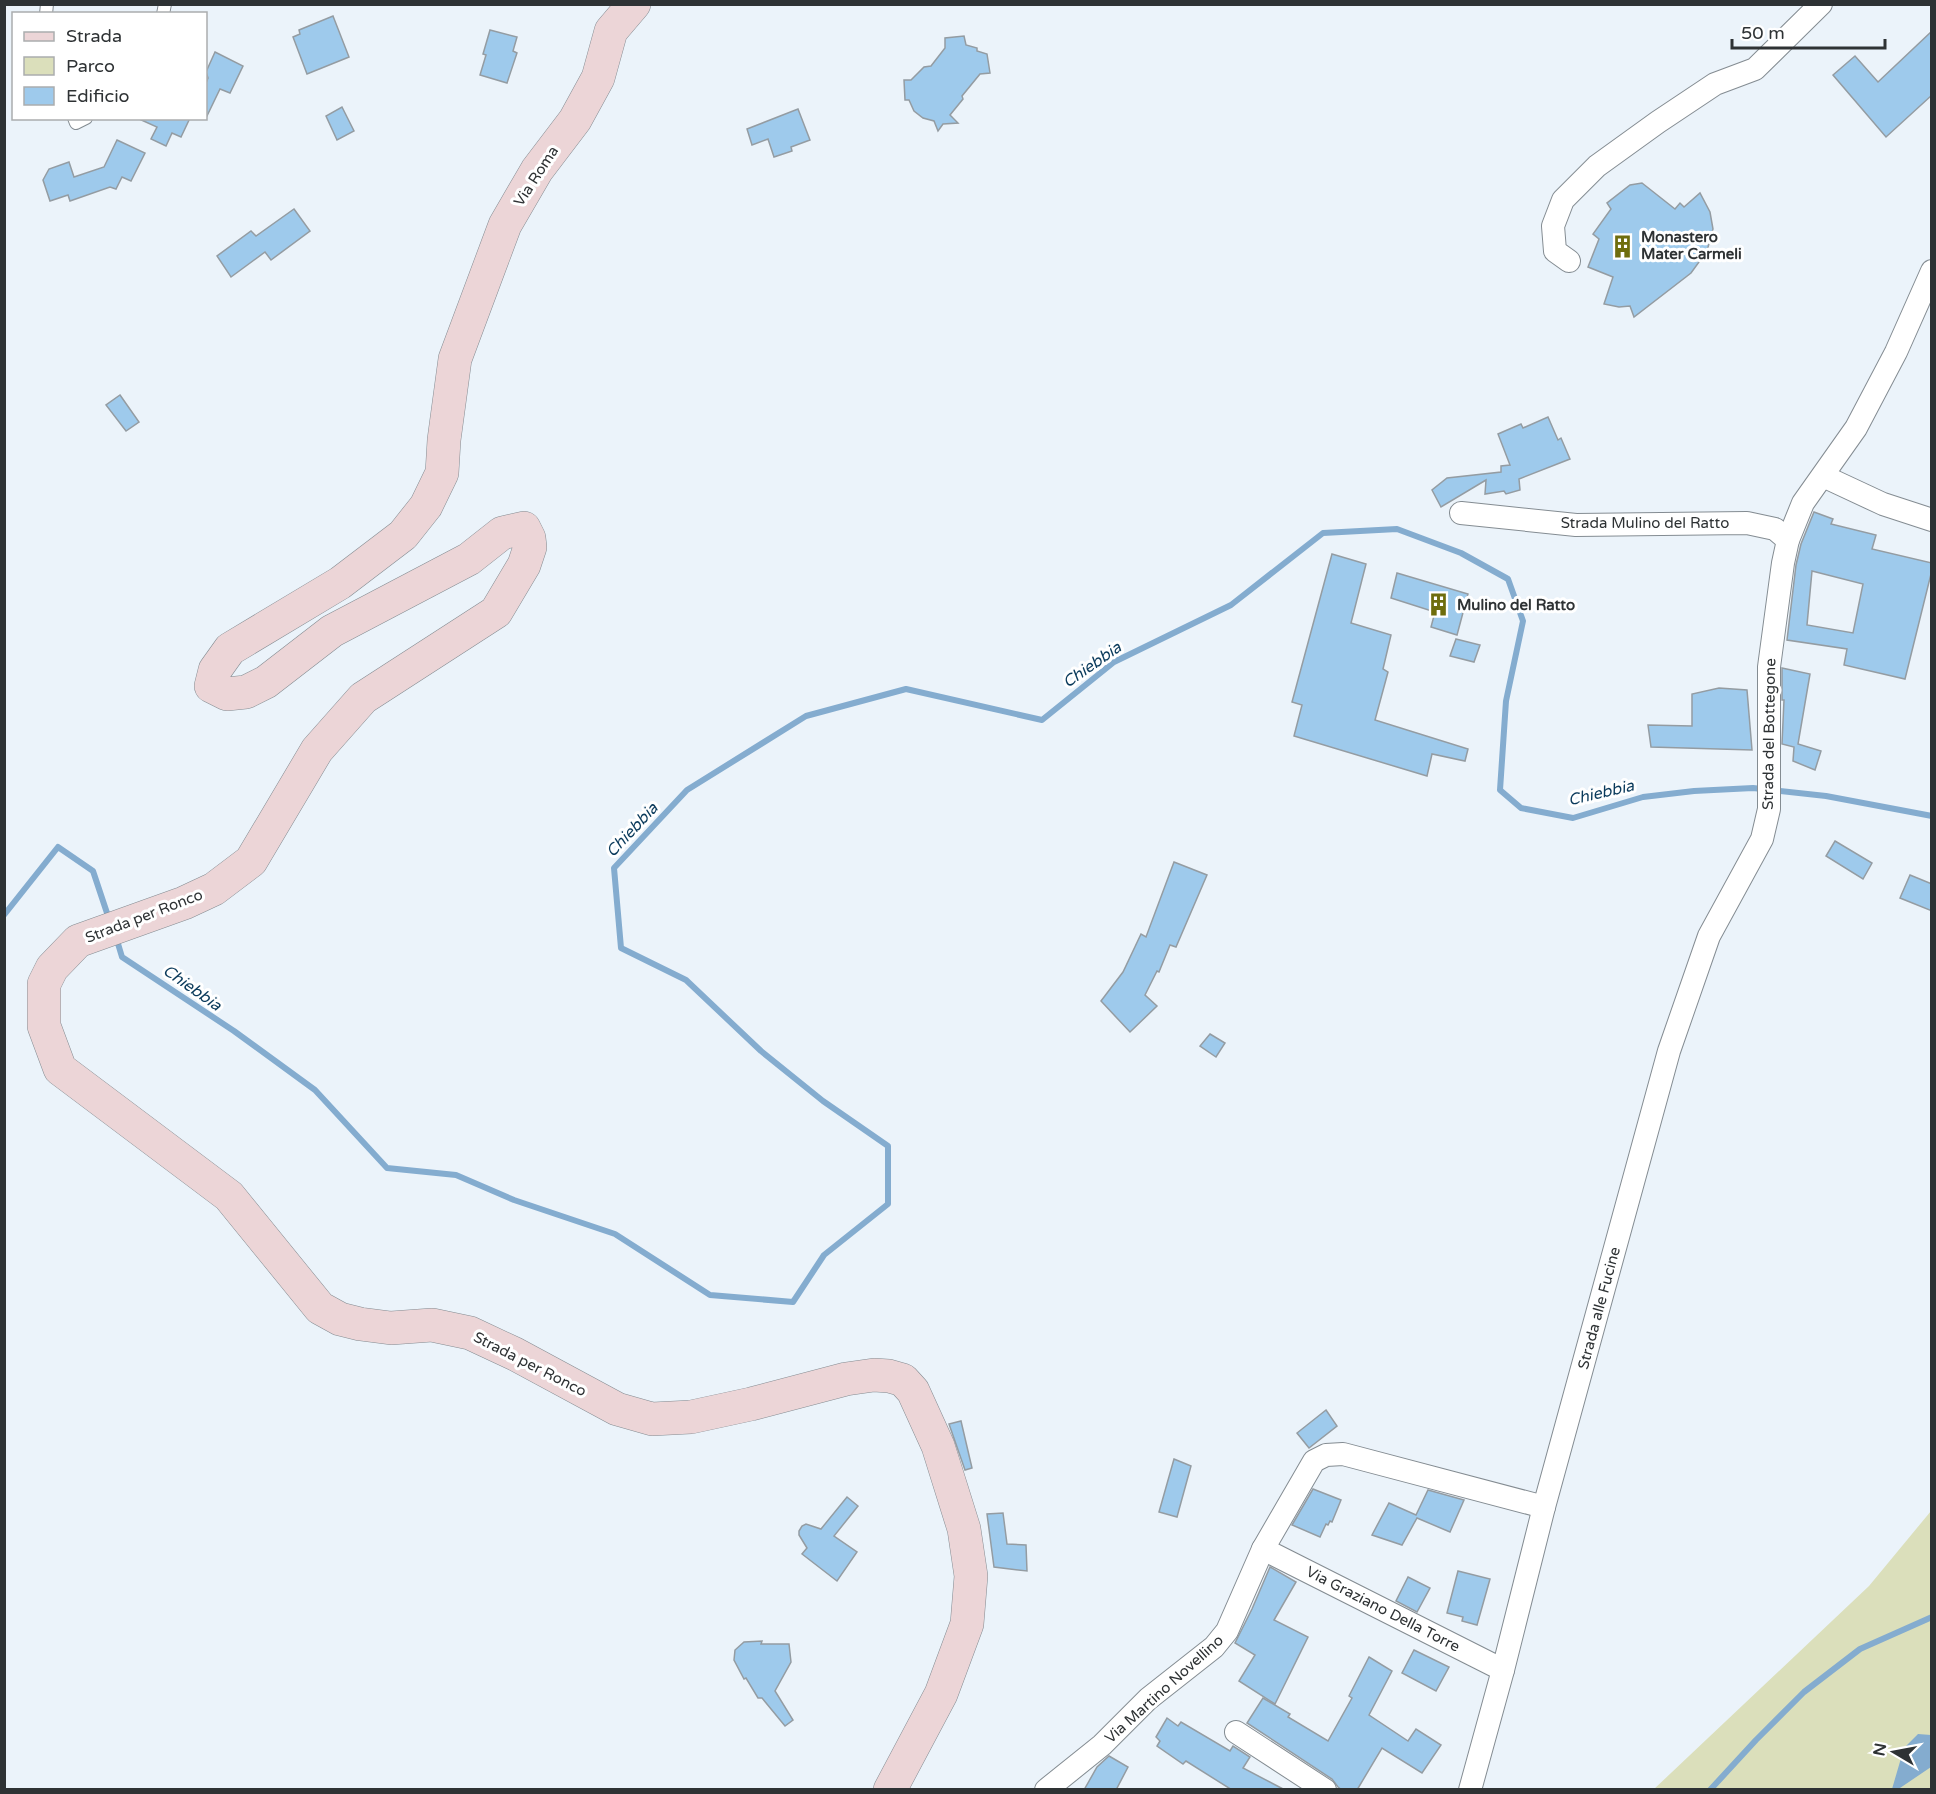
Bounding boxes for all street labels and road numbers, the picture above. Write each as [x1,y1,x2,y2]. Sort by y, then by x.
street label: Via Roma [510,142,562,210]
street label: Strada Mulino del Ratto [1561,514,1729,532]
street label: Strada del Bottegone [1759,658,1779,810]
street label: Strada per Ronco [83,885,205,947]
street label: Strada alle Fucine [1574,1245,1624,1371]
street label: Strada per Ronco [471,1328,589,1400]
street label: Via Graziano Della Torre [1303,1562,1463,1656]
street label: Via Martino Novellino [1101,1631,1227,1747]

